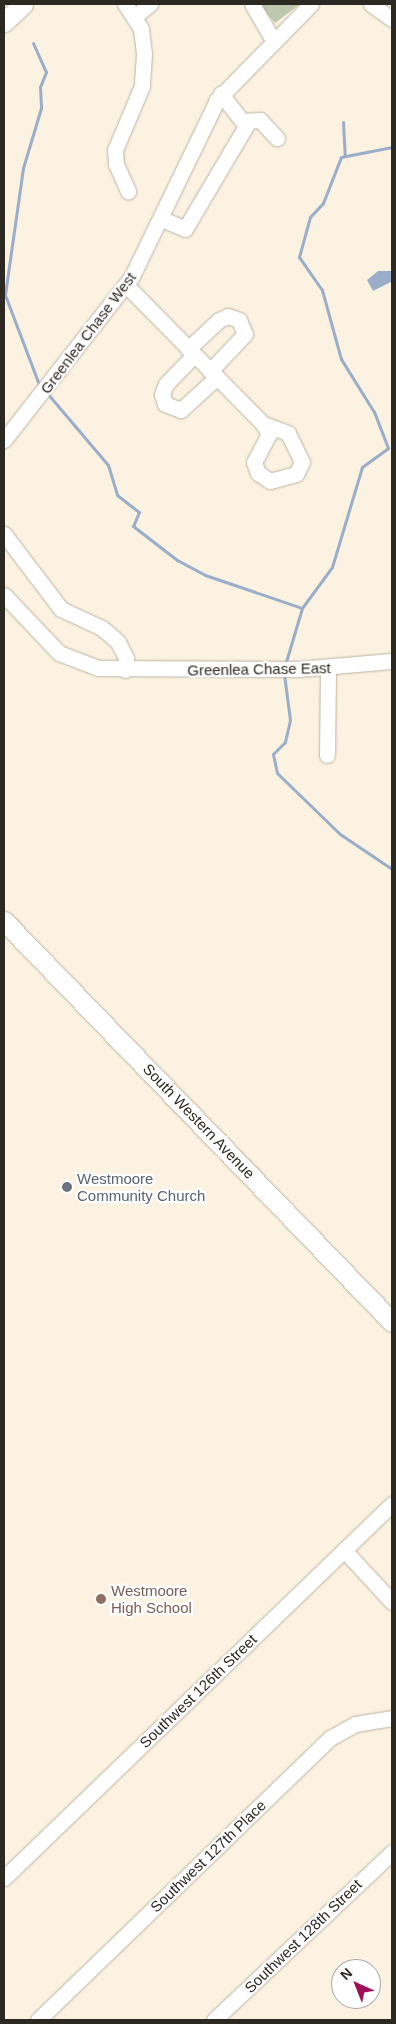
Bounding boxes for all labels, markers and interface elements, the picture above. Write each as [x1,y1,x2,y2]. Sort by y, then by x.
street label: Greenlea Chase West [36,269,140,397]
street label: Greenlea Chase East [187,659,331,679]
street label: South Western Avenue [139,1059,259,1183]
place label: Westmoore Community Church [77,1169,205,1204]
marker: Westmoore Community Church [61,1181,73,1193]
place label: Westmoore High School [111,1581,192,1616]
marker: Westmoore High School [95,1593,107,1605]
street label: Southwest 126th Street [136,1630,260,1752]
street label: Southwest 127th Place [147,1796,269,1916]
street label: Southwest 128th Street [241,1875,365,1997]
north arrow [331,1959,381,2009]
text: N [337,1965,355,1983]

